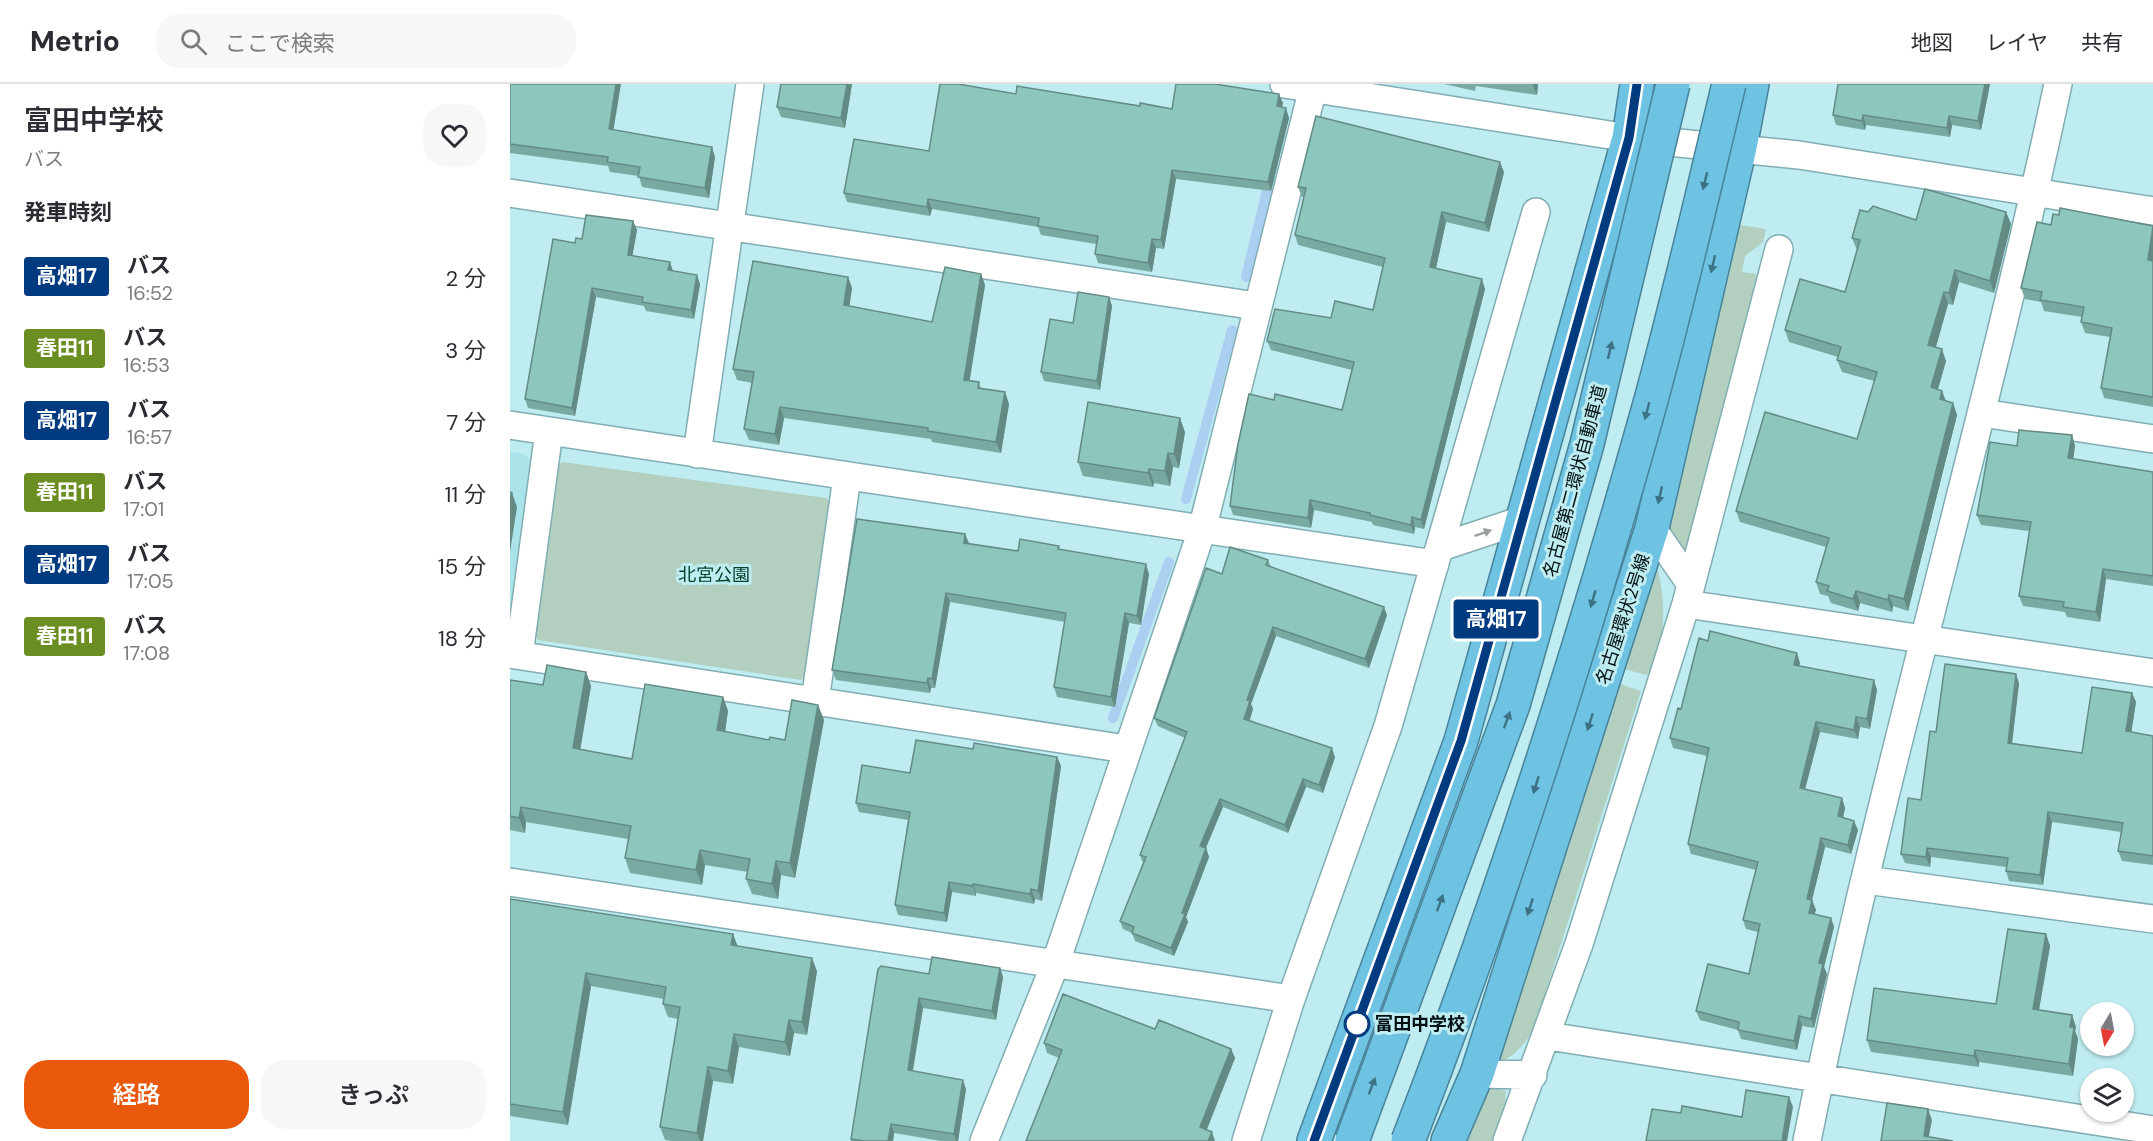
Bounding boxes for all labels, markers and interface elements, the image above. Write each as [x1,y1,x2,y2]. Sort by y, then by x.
search box [156,14,576,68]
text: Metrio [30,23,120,60]
icon: search [177,25,210,58]
text: ここで検索 [225,29,335,58]
text: 地図 [1911,29,1953,57]
text: レイヤ [1986,29,2048,57]
text: 共有 [2081,29,2123,57]
text: 富田中学校 [24,102,164,139]
button: heart [423,104,486,167]
text: バス [24,146,64,172]
one-way arrow [1699,172,1709,191]
text: 発車時刻 [24,198,112,227]
text: バス [127,251,171,280]
one-way arrow [1707,255,1717,274]
text: 高畑17 [36,262,97,290]
text: 2 分 [445,264,486,293]
text: 16:52 [127,280,173,306]
text: バス [123,323,167,352]
text: 春田11 [36,334,93,362]
text: 3 分 [445,336,486,365]
one-way arrow [1605,341,1615,360]
text: 16:53 [123,352,170,378]
street label: 名古屋第二環状自動車道 [1538,382,1612,580]
text: バス [127,395,171,424]
one-way arrow [1642,402,1652,421]
text: 高畑17 [36,406,97,434]
text: 7 分 [446,408,486,437]
text: 16:57 [127,424,172,450]
text: バス [123,467,167,496]
text: 春田11 [36,478,93,506]
text: 11 分 [444,480,486,509]
one-way arrow [1654,486,1664,505]
text: 17:01 [123,496,164,522]
one-way arrow [1474,528,1492,537]
text: バス [127,539,171,568]
text: 高畑17 [36,550,97,578]
street label: 名古屋環状2号線 [1591,550,1655,688]
text: 15 分 [438,552,486,581]
park label: 北宮公園 [678,563,750,587]
text: 17:05 [127,568,174,594]
one-way arrow [1588,590,1597,608]
line badge: 高畑17 [1454,600,1538,638]
text: 高畑17 [1466,605,1526,633]
text: バス [123,611,167,640]
text: 春田11 [36,622,93,650]
text: 18 分 [438,624,486,653]
text: 17:08 [123,640,170,666]
one-way arrow [1503,711,1513,729]
one-way arrow [1585,713,1594,731]
one-way arrow [1530,776,1540,794]
one-way arrow [1436,894,1445,912]
one-way arrow [1525,898,1534,916]
north arrow [2080,1002,2134,1056]
map controls [2080,1002,2134,1122]
marker: 富田中学校 [1344,1011,1370,1037]
place label: 富田中学校 [1375,1012,1465,1036]
button: 経路 [24,1060,249,1129]
button: きっぷ [261,1060,486,1129]
button: layers [2080,1068,2134,1122]
one-way arrow [1368,1077,1378,1095]

